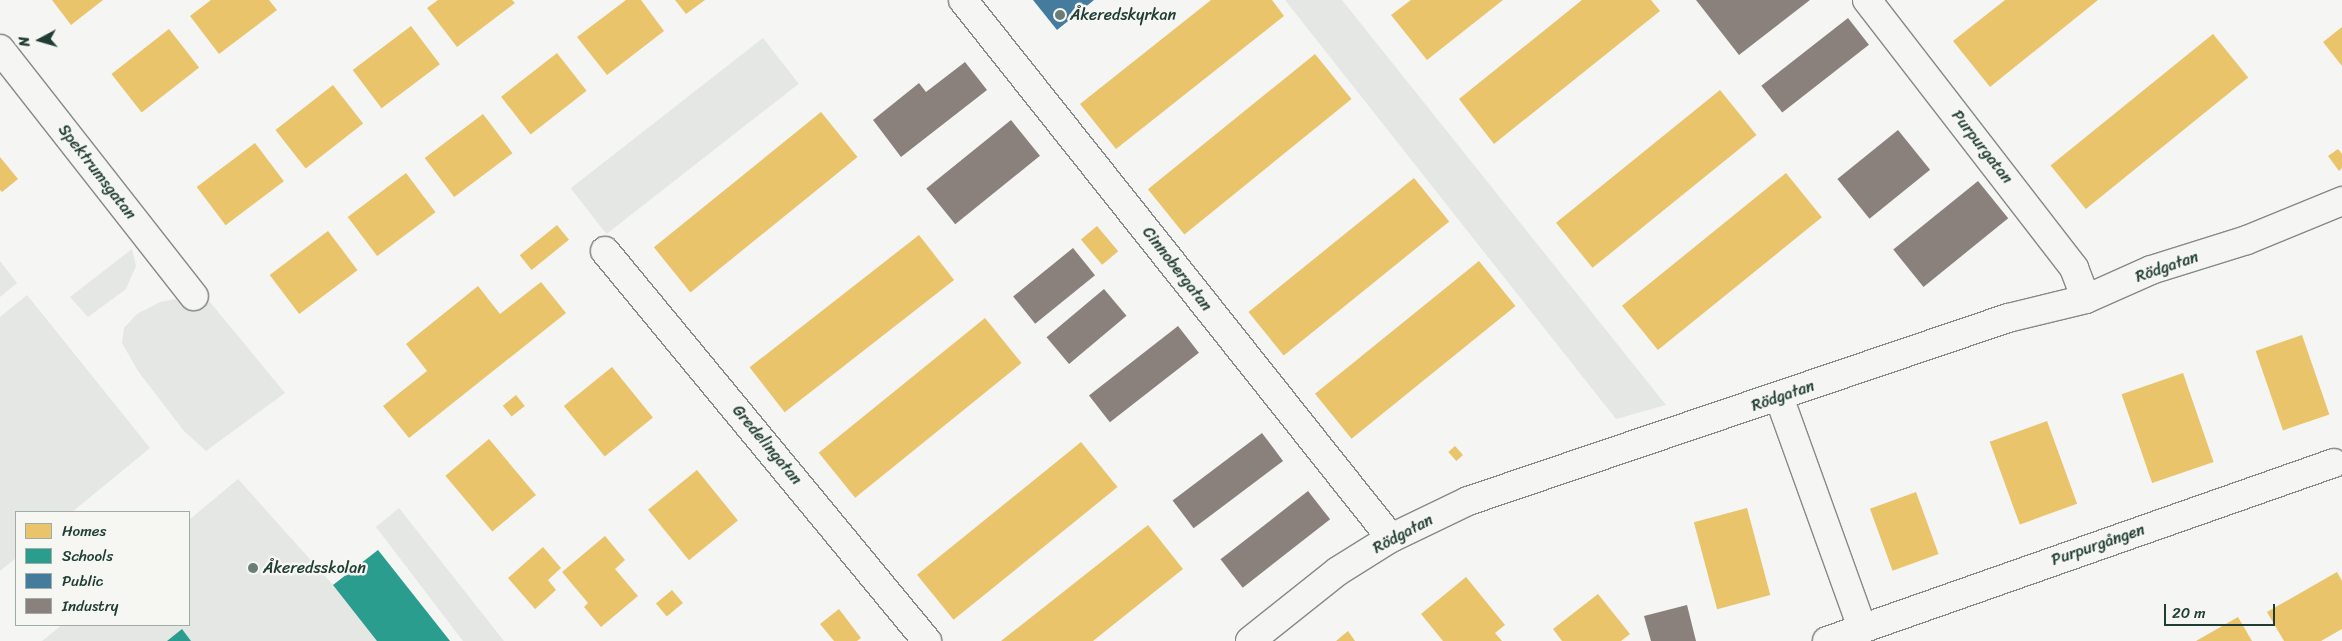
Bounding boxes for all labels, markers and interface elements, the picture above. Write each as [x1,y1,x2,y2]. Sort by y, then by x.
place label: Åkeredskyrkan [1070,5,1176,25]
marker: Åkeredskyrkan [1054,9,1066,21]
north arrow [15,15,65,65]
text: N [12,35,38,48]
street label: Purpurgatan [1947,106,2017,188]
street label: Spektrumsgatan [54,121,140,223]
street label: Cinnobergatan [1138,223,1216,315]
street label: Rödgatan [2133,247,2201,287]
street label: Rödgatan [1749,376,1817,416]
street label: Gredelingatan [728,401,806,489]
street label: Rödgatan [1370,510,1436,558]
legend [15,511,190,626]
text: Homes [62,518,106,544]
street label: Purpurgången [2049,520,2147,570]
text: Schools [62,543,113,569]
place label: Åkeredsskolan [263,558,366,578]
marker: Åkeredsskolan [247,562,259,574]
text: Public [62,568,103,594]
text: Industry [62,593,119,619]
scale bar [2167,594,2278,626]
text: 20 m [2172,600,2206,626]

